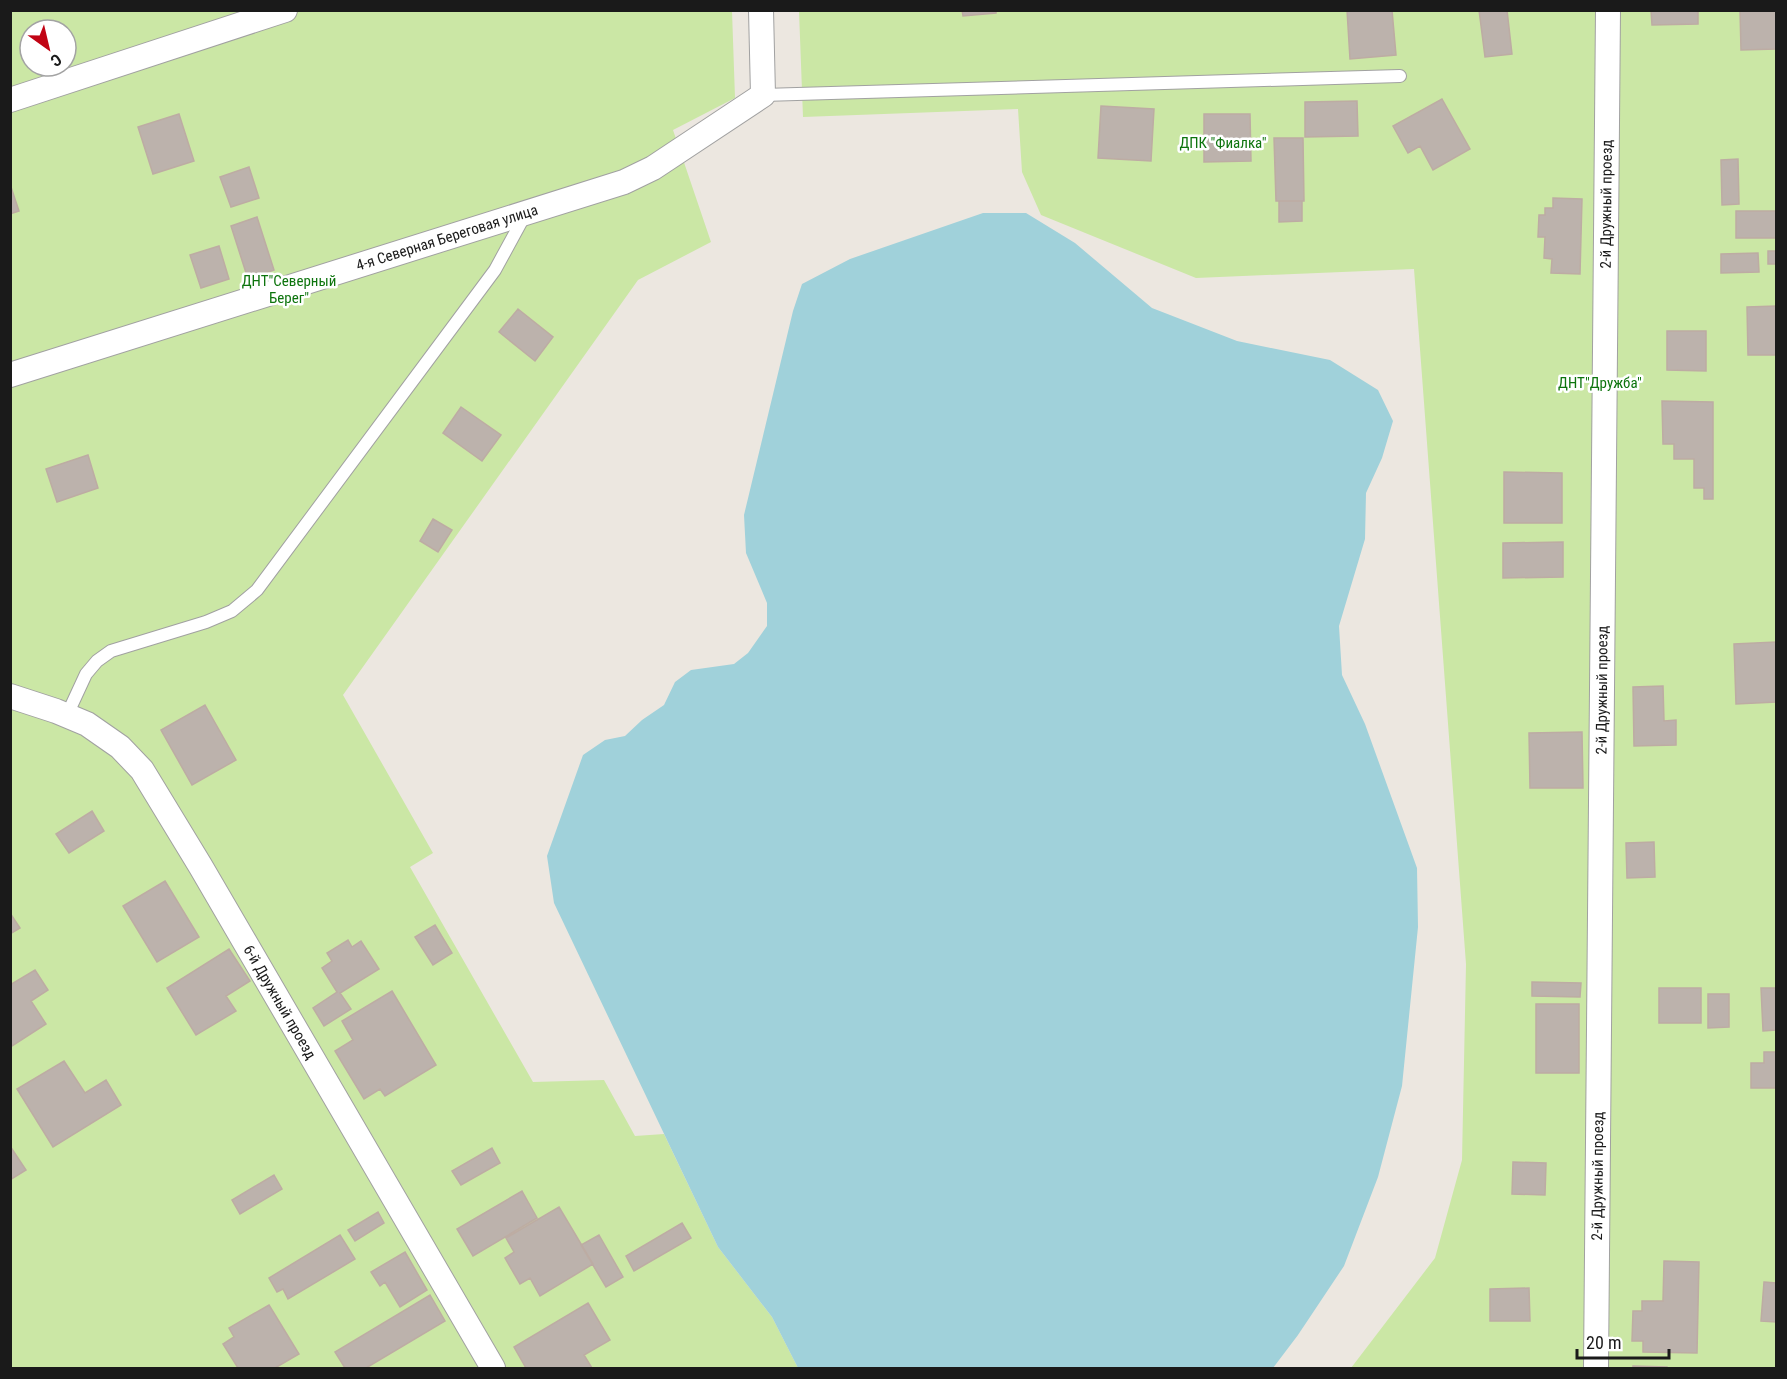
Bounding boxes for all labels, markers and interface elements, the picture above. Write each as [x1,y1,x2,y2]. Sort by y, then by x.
north arrow [18,18,78,78]
text: С [47,50,65,70]
park label: ДПК "Фиалка" [1179,134,1267,152]
street label: 2-й Дружный проезд [1597,139,1616,269]
street label: 4-я Северная Береговая улица [354,201,540,275]
park label: ДНТ"Северный Берег" [242,272,336,307]
park label: ДНТ"Дружба" [1558,374,1642,392]
street label: 2-й Дружный проезд [1592,625,1612,755]
street label: 6-й Дружный проезд [240,942,320,1062]
street label: 2-й Дружный проезд [1588,1111,1607,1241]
scale bar [1577,1322,1668,1360]
text: 20 m [1586,1332,1621,1353]

